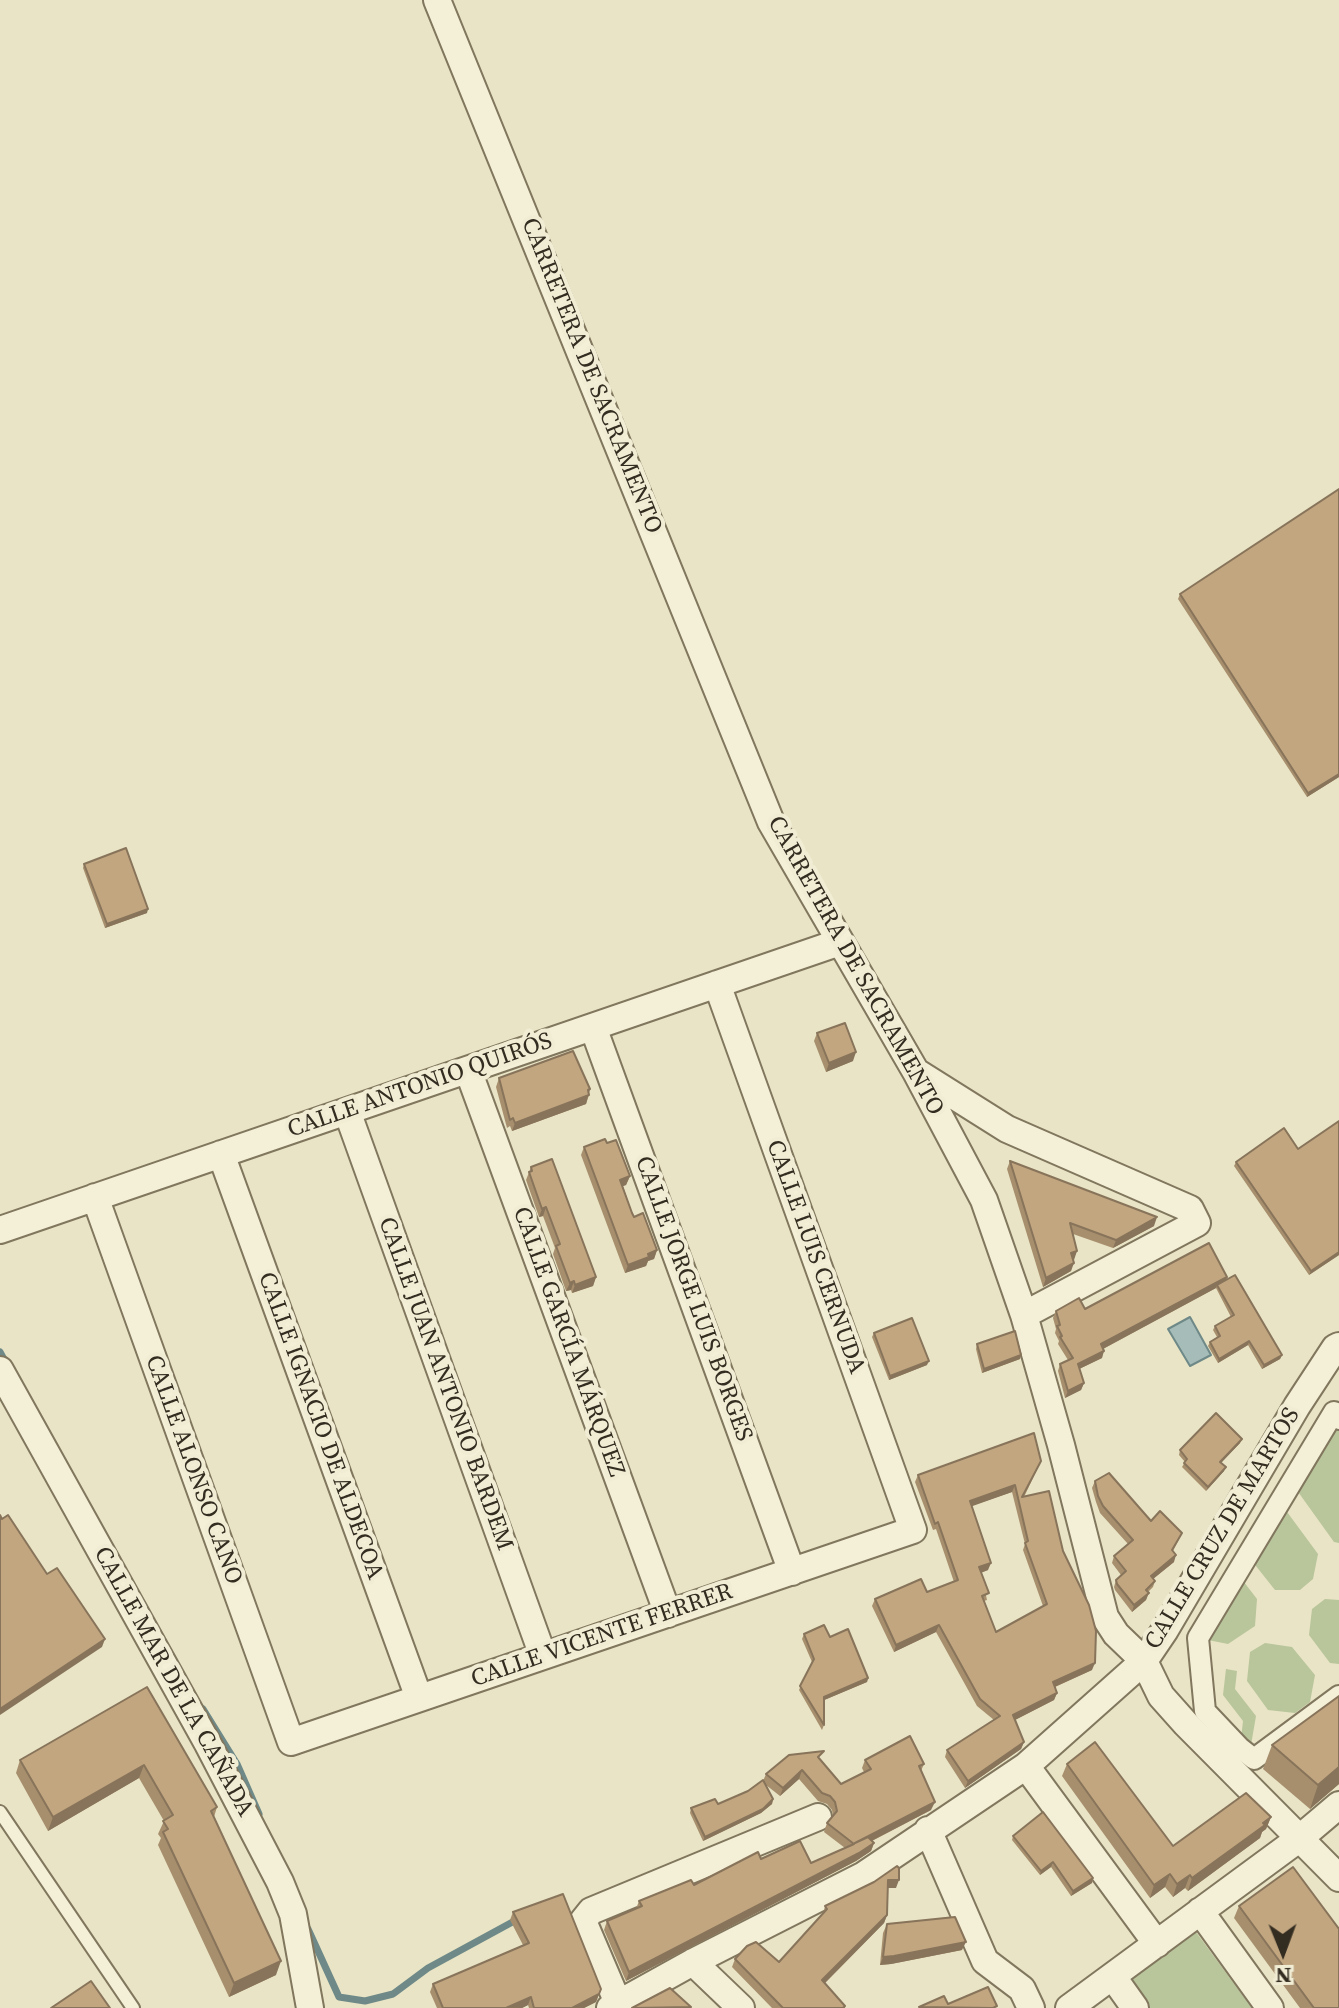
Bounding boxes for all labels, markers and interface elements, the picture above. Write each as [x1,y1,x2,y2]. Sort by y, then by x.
street label: CARRETERA DE SACRAMENTO [514,214,668,538]
street label: CARRETERA DE SACRAMENTO [761,811,949,1121]
street label: CALLE ANTONIO QUIRÓS [284,1027,556,1145]
street label: CALLE LUIS CERNUDA [759,1136,871,1378]
street label: CALLE JORGE LUIS BORGES [628,1153,758,1445]
street label: CALLE GARCÍA MÁRQUEZ [506,1203,630,1481]
street label: CALLE JUAN ANTONIO BARDEM [371,1213,519,1555]
street label: CALLE IGNACIO DE ALDECOA [251,1268,389,1584]
street label: CALLE ALONSO CANO [138,1351,248,1589]
street label: CALLE CRUZ DE MARTOS [1139,1403,1307,1655]
street label: CALLE MAR DE LA CAÑADA [87,1542,259,1822]
street label: CALLE VICENTE FERRER [468,1578,736,1694]
north arrow [1243,1912,1323,1992]
text: N [1275,1961,1292,1991]

